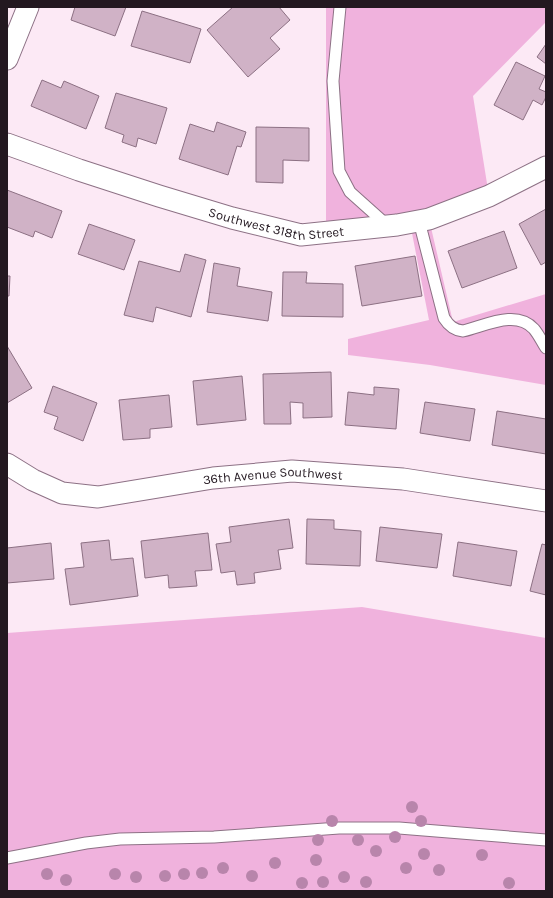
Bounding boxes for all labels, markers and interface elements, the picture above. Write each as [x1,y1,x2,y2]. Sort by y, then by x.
street label: Southwest 318th Street [207,204,345,243]
street label: 36th Avenue Southwest [202,463,343,487]

